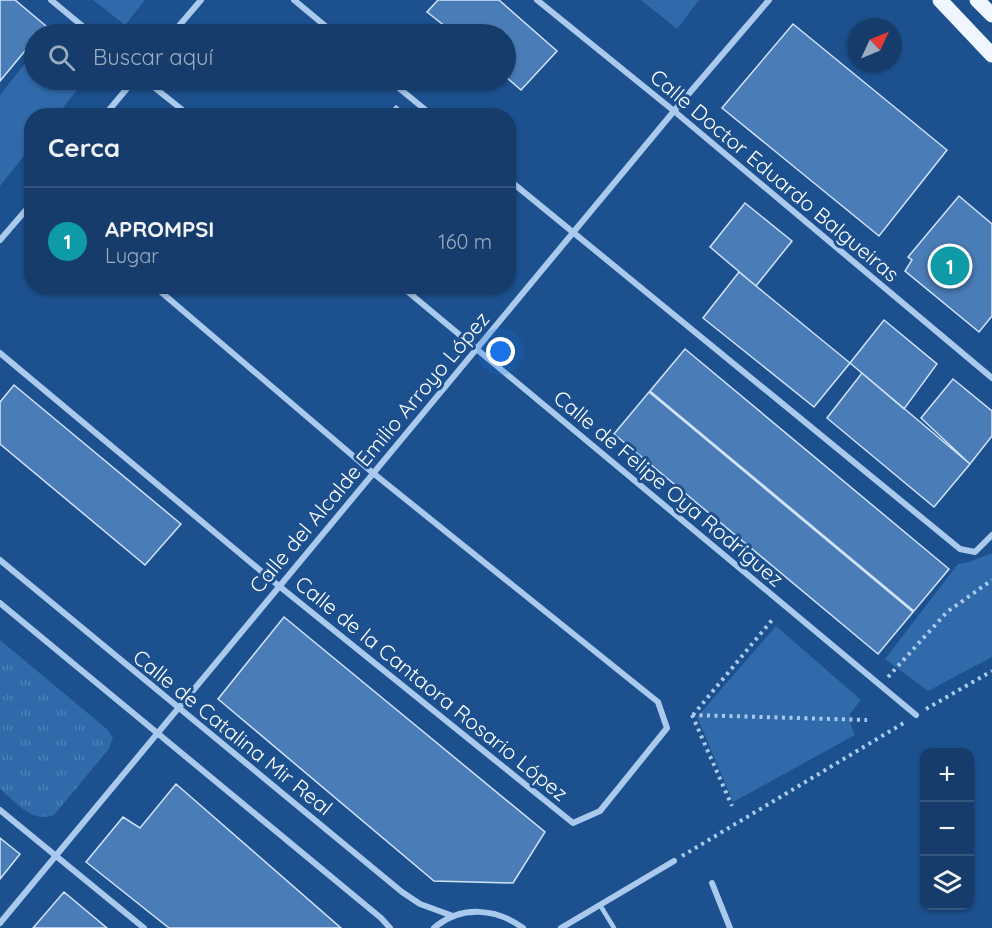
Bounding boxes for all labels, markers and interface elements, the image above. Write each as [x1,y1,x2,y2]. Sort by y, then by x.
north arrow [848,18,902,72]
search box [24,24,516,90]
icon: search [45,41,78,74]
text: Buscar aquí [93,43,213,71]
street label: Calle Doctor Eduardo Balgueiras [645,63,905,287]
text: Cerca [48,131,120,164]
text: APROMPSI [105,215,214,243]
text: 1 [64,229,71,254]
text: 160 m [438,229,492,254]
text: Lugar [105,243,159,268]
pin: 1 [930,244,970,288]
street label: Calle del Alcalde Emilio Arroyo López [244,306,494,598]
your location [486,337,515,366]
street label: Calle de Felipe Oya Rodríguez [549,384,789,592]
street label: Calle de la Cantaora Rosario López [290,570,574,806]
street label: Calle de Catalina Mir Real [128,643,338,821]
map controls [920,748,974,910]
button: + [920,748,974,802]
button: − [920,802,974,856]
button: layers [920,856,974,910]

